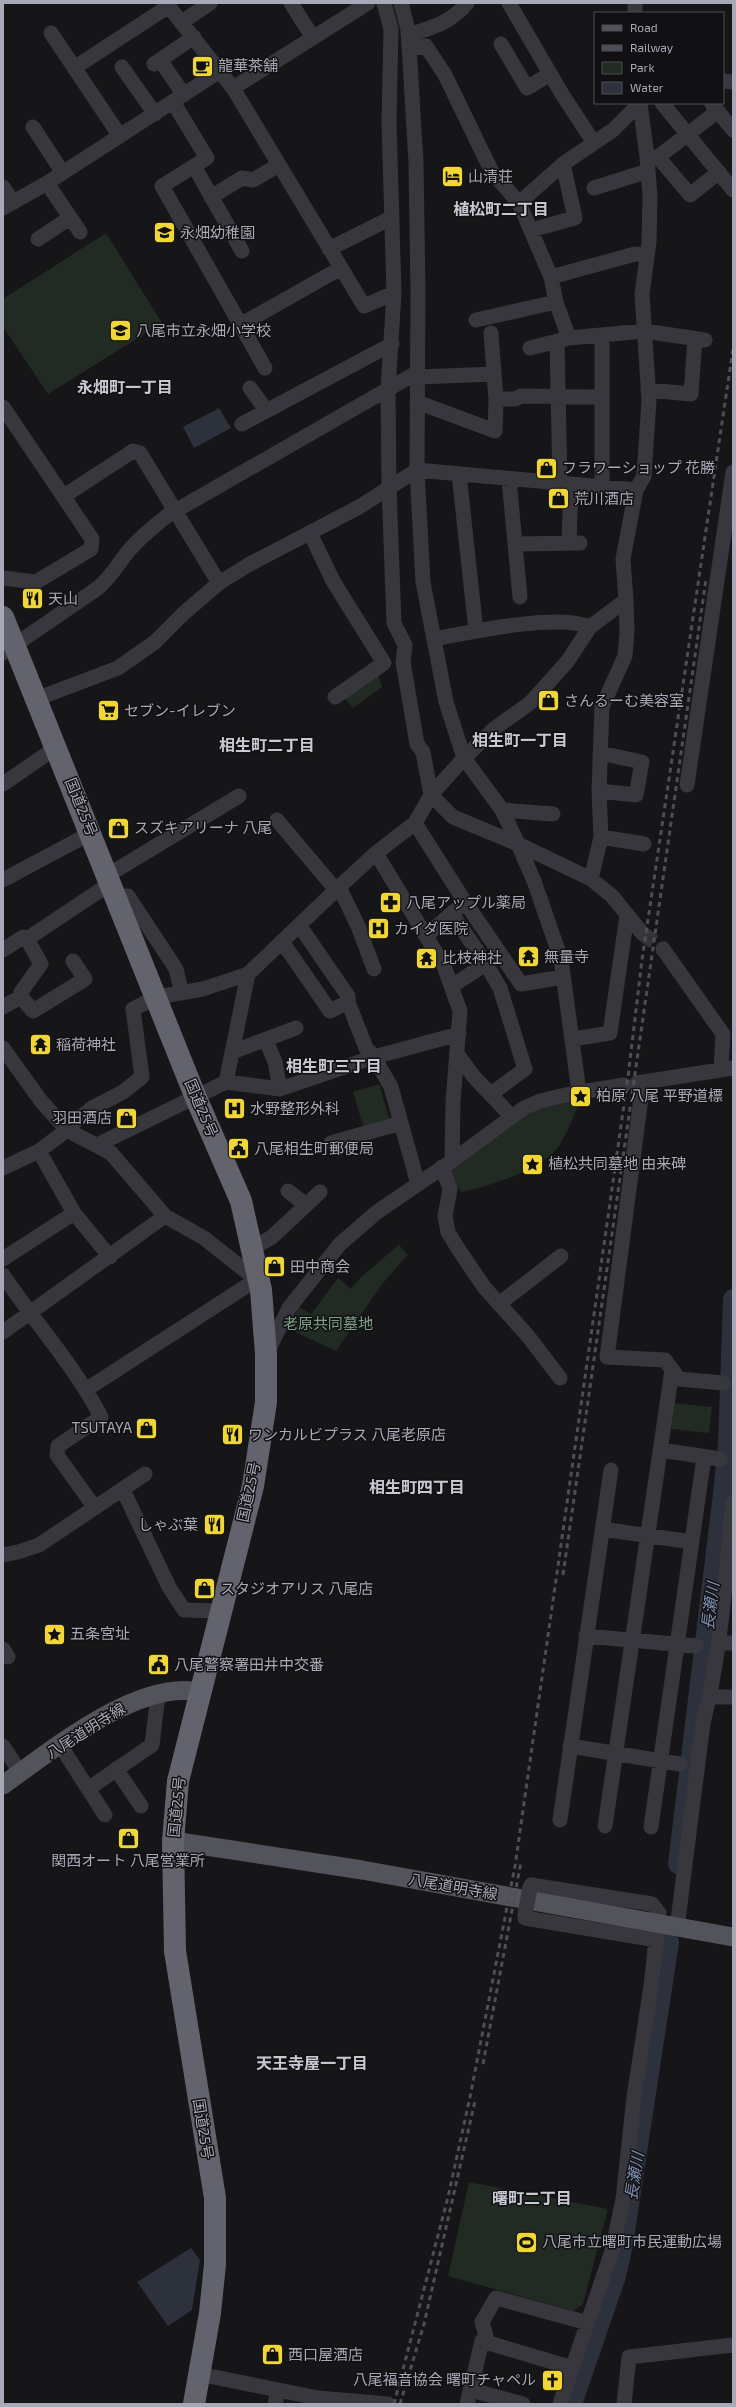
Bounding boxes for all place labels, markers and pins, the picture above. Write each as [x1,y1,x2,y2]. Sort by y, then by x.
cafe icon: 龍華茶舗 [190,53,216,79]
place label: 龍華茶舗 [218,56,278,74]
hotel icon: 山清荘 [440,164,466,190]
place label: 山清荘 [468,167,513,185]
school or university icon: 永畑幼稚園 [152,220,178,246]
place label: 永畑幼稚園 [180,223,255,241]
school or university icon: 八尾市立永畑小学校 [108,318,134,344]
place label: 八尾市立永畑小学校 [136,321,271,339]
shop icon: フラワーショップ 花勝 [533,455,559,481]
place label: フラワーショップ 花勝 [562,458,715,476]
shop icon: 荒川酒店 [546,486,572,512]
place label: 荒川酒店 [574,489,634,507]
restaurant icon: 天山 [19,586,45,612]
place label: 天山 [48,589,78,607]
shop icon: さんるーむ美容室 [535,688,561,714]
place label: さんるーむ美容室 [564,691,684,709]
supermarket icon: セブン-イレブン [95,698,121,724]
place label: セブン-イレブン [124,701,236,719]
shop icon: スズキアリーナ 八尾 [105,815,131,841]
place label: スズキアリーナ 八尾 [134,818,272,836]
pharmacy icon: 八尾アップル薬局 [377,890,403,916]
place label: 八尾アップル薬局 [406,893,526,911]
hospital icon: カイダ医院 [365,916,391,942]
place label: カイダ医院 [394,919,468,937]
temple icon: 無量寺 [515,944,541,970]
temple icon: 比枝神社 [413,945,439,971]
place label: 無量寺 [544,947,589,965]
place label: 比枝神社 [442,948,502,966]
temple icon: 稲荷神社 [27,1032,53,1058]
place label: 稲荷神社 [56,1035,116,1053]
place icon: 柏原 八尾 平野道標 [568,1083,594,1109]
place label: 柏原 八尾 平野道標 [596,1086,723,1104]
hospital icon: 水野整形外科 [221,1096,247,1122]
place label: 水野整形外科 [250,1099,340,1117]
shop icon: 羽田酒店 [114,1105,140,1131]
place label: 羽田酒店 [52,1108,112,1126]
public building icon: 八尾相生町郵便局 [225,1136,251,1162]
place label: 八尾相生町郵便局 [254,1139,374,1157]
place icon: 植松共同墓地 由来碑 [519,1151,545,1177]
place label: 植松共同墓地 由来碑 [548,1154,686,1172]
shop icon: 田中商会 [261,1254,287,1280]
place label: 田中商会 [290,1257,350,1275]
shop icon: TSUTAYA [134,1415,160,1441]
place label: TSUTAYA [71,1418,133,1436]
restaurant icon: ワンカルビプラス 八尾老原店 [220,1422,246,1448]
place label: ワンカルビプラス 八尾老原店 [248,1425,446,1443]
restaurant icon: しゃぶ葉 [201,1512,227,1538]
place label: しゃぶ葉 [138,1515,198,1533]
shop icon: スタジオアリス 八尾店 [191,1576,217,1602]
place label: スタジオアリス 八尾店 [220,1579,373,1597]
place icon: 五条宮址 [42,1621,68,1647]
place label: 五条宮址 [70,1624,130,1642]
public building icon: 八尾警察署田井中交番 [146,1652,172,1678]
place label: 八尾警察署田井中交番 [174,1655,324,1673]
shop icon: 関西オート 八尾営業所 [115,1825,141,1851]
place label: 関西オート 八尾営業所 [51,1851,205,1869]
sports icon: 八尾市立曙町市民運動広場 [514,2229,540,2255]
place label: 八尾市立曙町市民運動広場 [542,2232,722,2250]
shop icon: 西口屋酒店 [260,2342,286,2368]
place label: 西口屋酒店 [288,2345,363,2363]
church icon: 八尾福音協会 曙町チャペル [539,2367,565,2393]
place label: 八尾福音協会 曙町チャペル [353,2370,536,2388]

